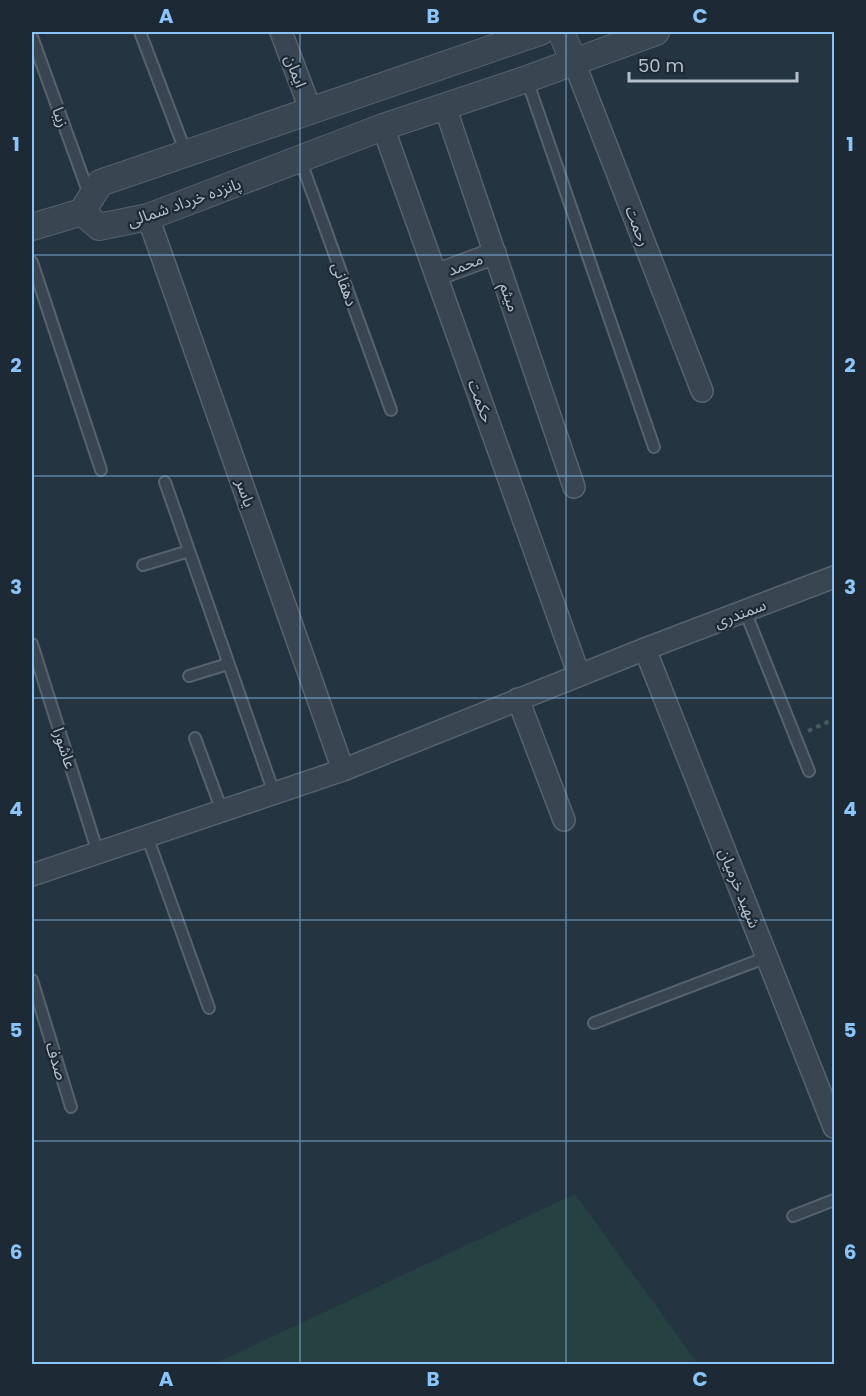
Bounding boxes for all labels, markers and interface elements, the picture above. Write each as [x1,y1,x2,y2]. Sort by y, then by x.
text: A [159,2,174,30]
text: B [426,2,440,30]
text: C [692,2,708,30]
scale bar [629,45,797,83]
street label: ایمان [279,51,312,91]
text: 50 m [638,53,684,78]
street label: زیبا [46,104,75,131]
text: 1 [12,130,20,158]
text: 1 [846,130,854,158]
street label: پانزده خرداد شمالی [124,172,244,233]
street label: رحمت [619,203,656,250]
street label: محمد [444,247,486,282]
street label: دهقانی [326,259,363,309]
street label: میثم [493,280,525,315]
text: 2 [10,351,22,379]
text: 2 [844,351,856,379]
street label: حکمت [462,376,499,426]
street label: یاسر [230,475,261,510]
text: 3 [10,573,22,601]
text: 3 [844,573,856,601]
street label: سمندری [711,593,769,634]
street label: عاشورا [47,725,82,772]
text: 4 [9,795,23,823]
text: 4 [843,795,857,823]
street label: شهید خرمیان [713,845,766,932]
text: 5 [10,1016,23,1044]
text: 5 [844,1016,857,1044]
street label: صدف [40,1039,73,1083]
text: 6 [10,1238,22,1266]
text: 6 [844,1238,856,1266]
text: A [159,1365,174,1393]
text: B [426,1365,440,1393]
text: C [692,1365,708,1393]

